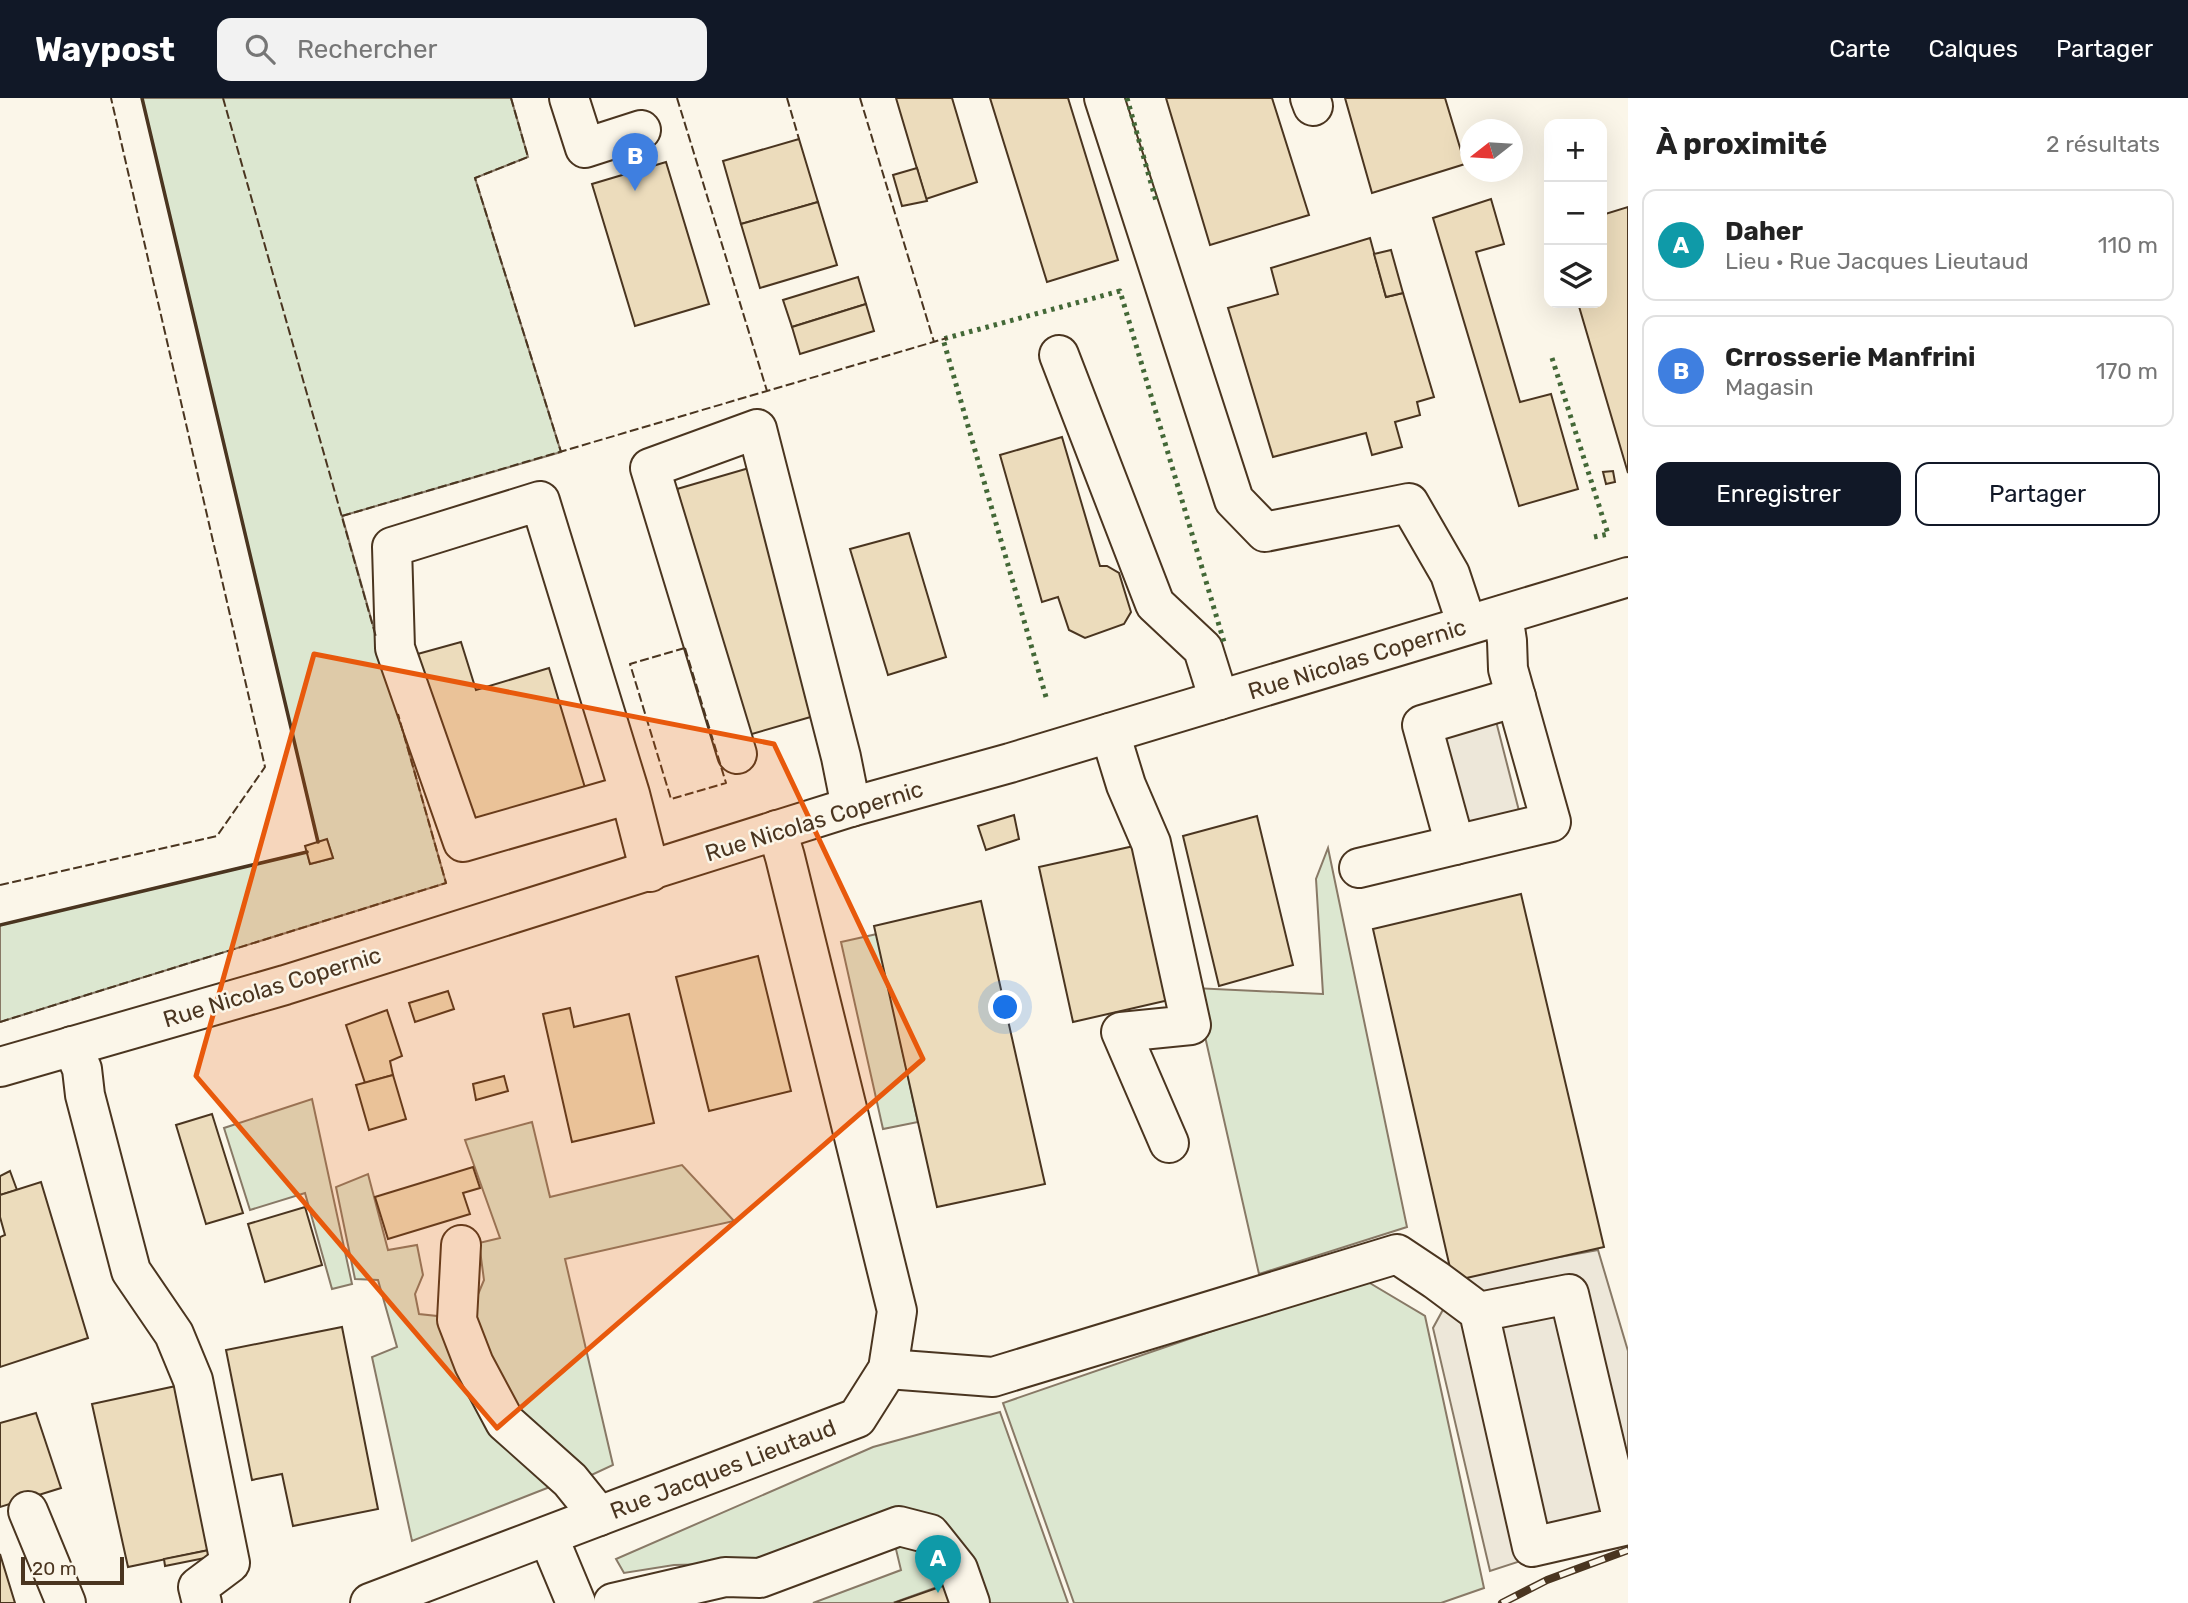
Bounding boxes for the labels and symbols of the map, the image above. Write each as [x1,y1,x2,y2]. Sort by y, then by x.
north arrow [1460,119,1523,182]
pin: B [612,133,658,191]
street label: Rue Nicolas Copernic [1245,612,1469,706]
street label: Rue Nicolas Copernic [702,774,926,868]
street label: Rue Nicolas Copernic [160,940,384,1034]
your location [988,990,1022,1024]
street label: Rue Jacques Lieutaud [606,1413,840,1525]
pin: A [915,1535,961,1593]
scale bar [21,1554,124,1586]

